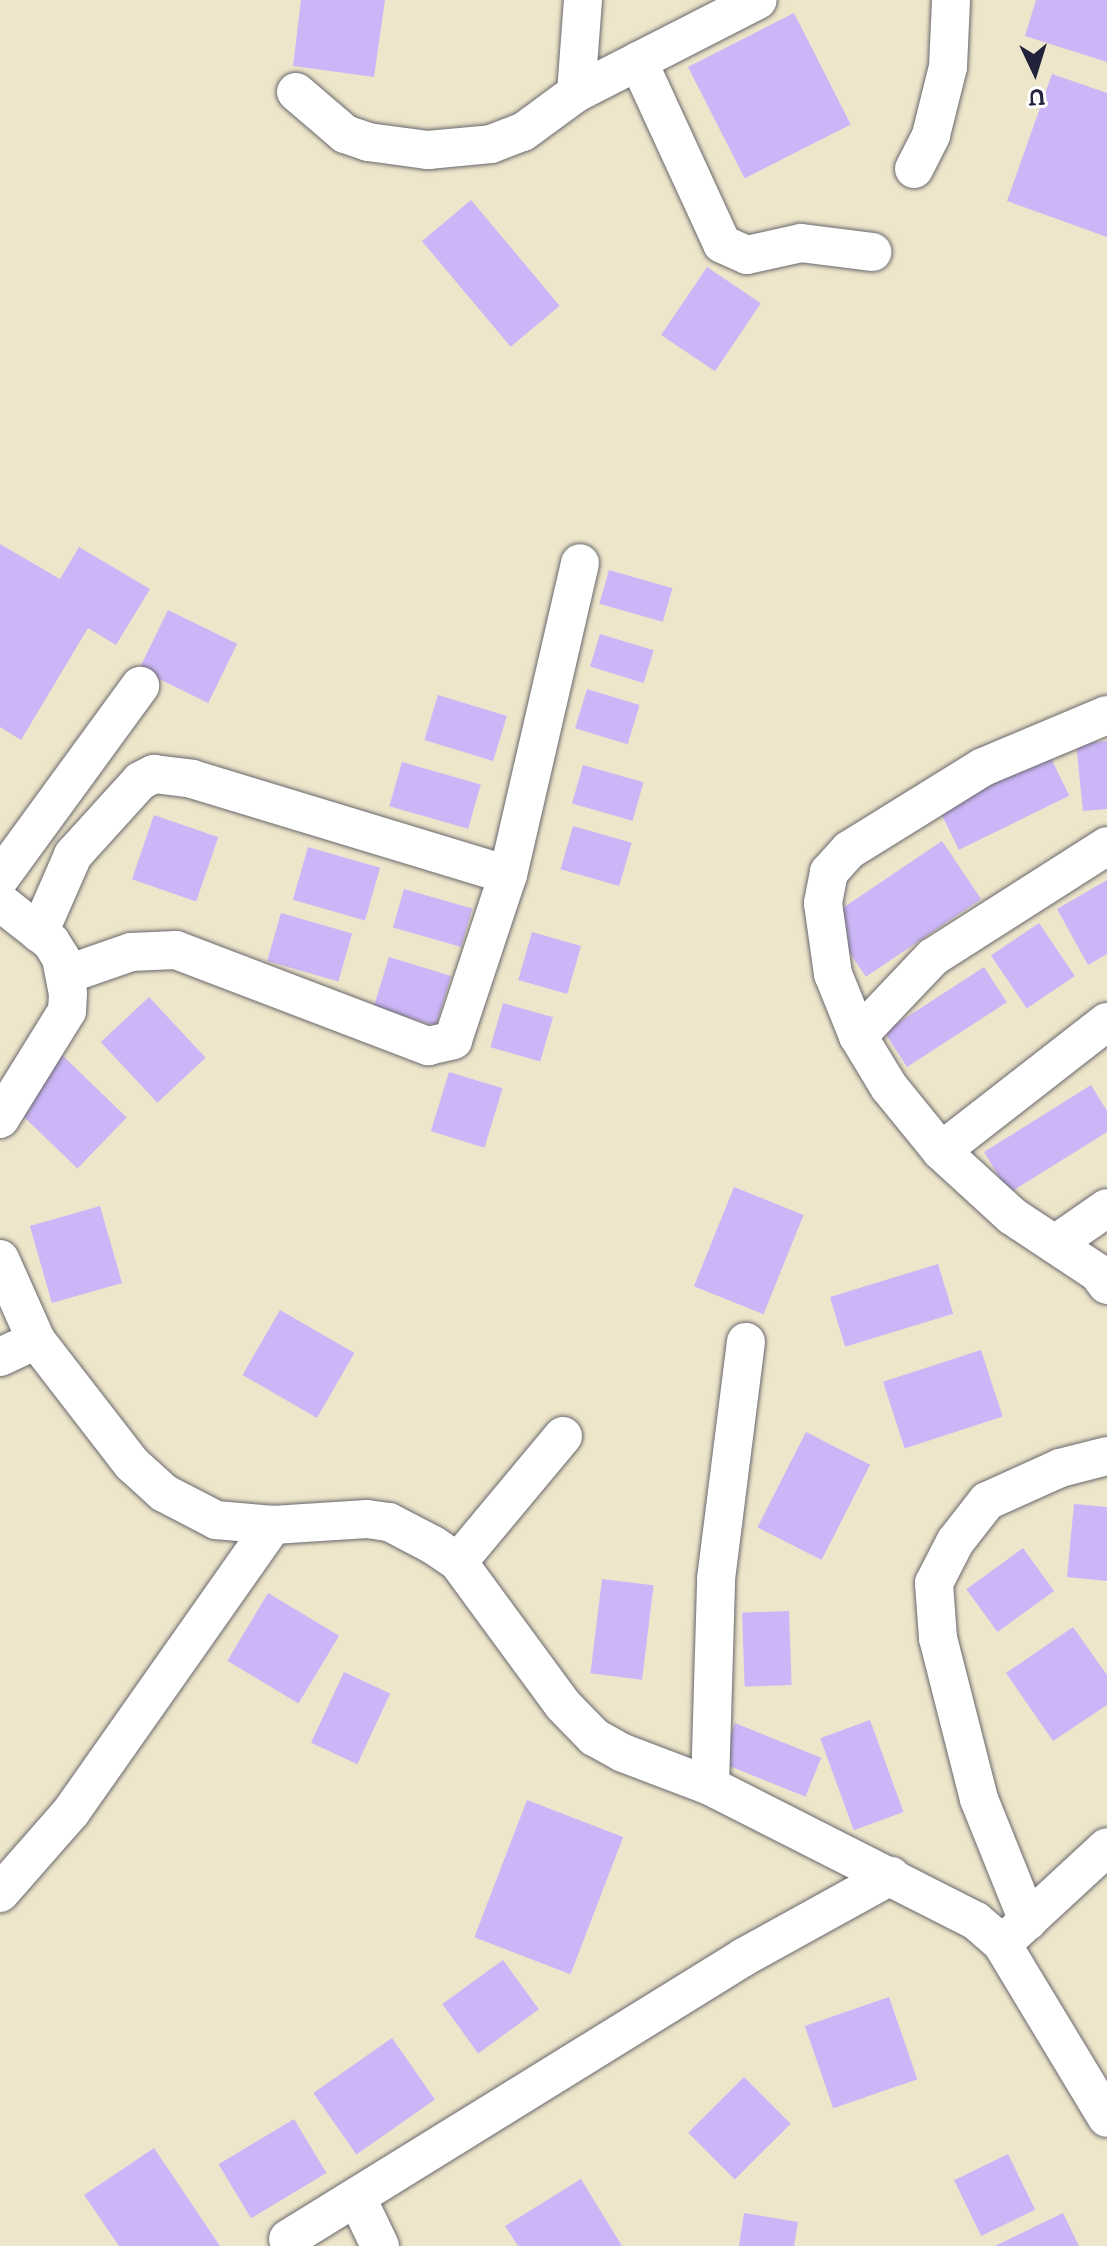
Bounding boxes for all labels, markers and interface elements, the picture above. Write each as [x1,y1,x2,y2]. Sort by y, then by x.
north arrow [995,32,1075,112]
text: U [1027,82,1046,111]

